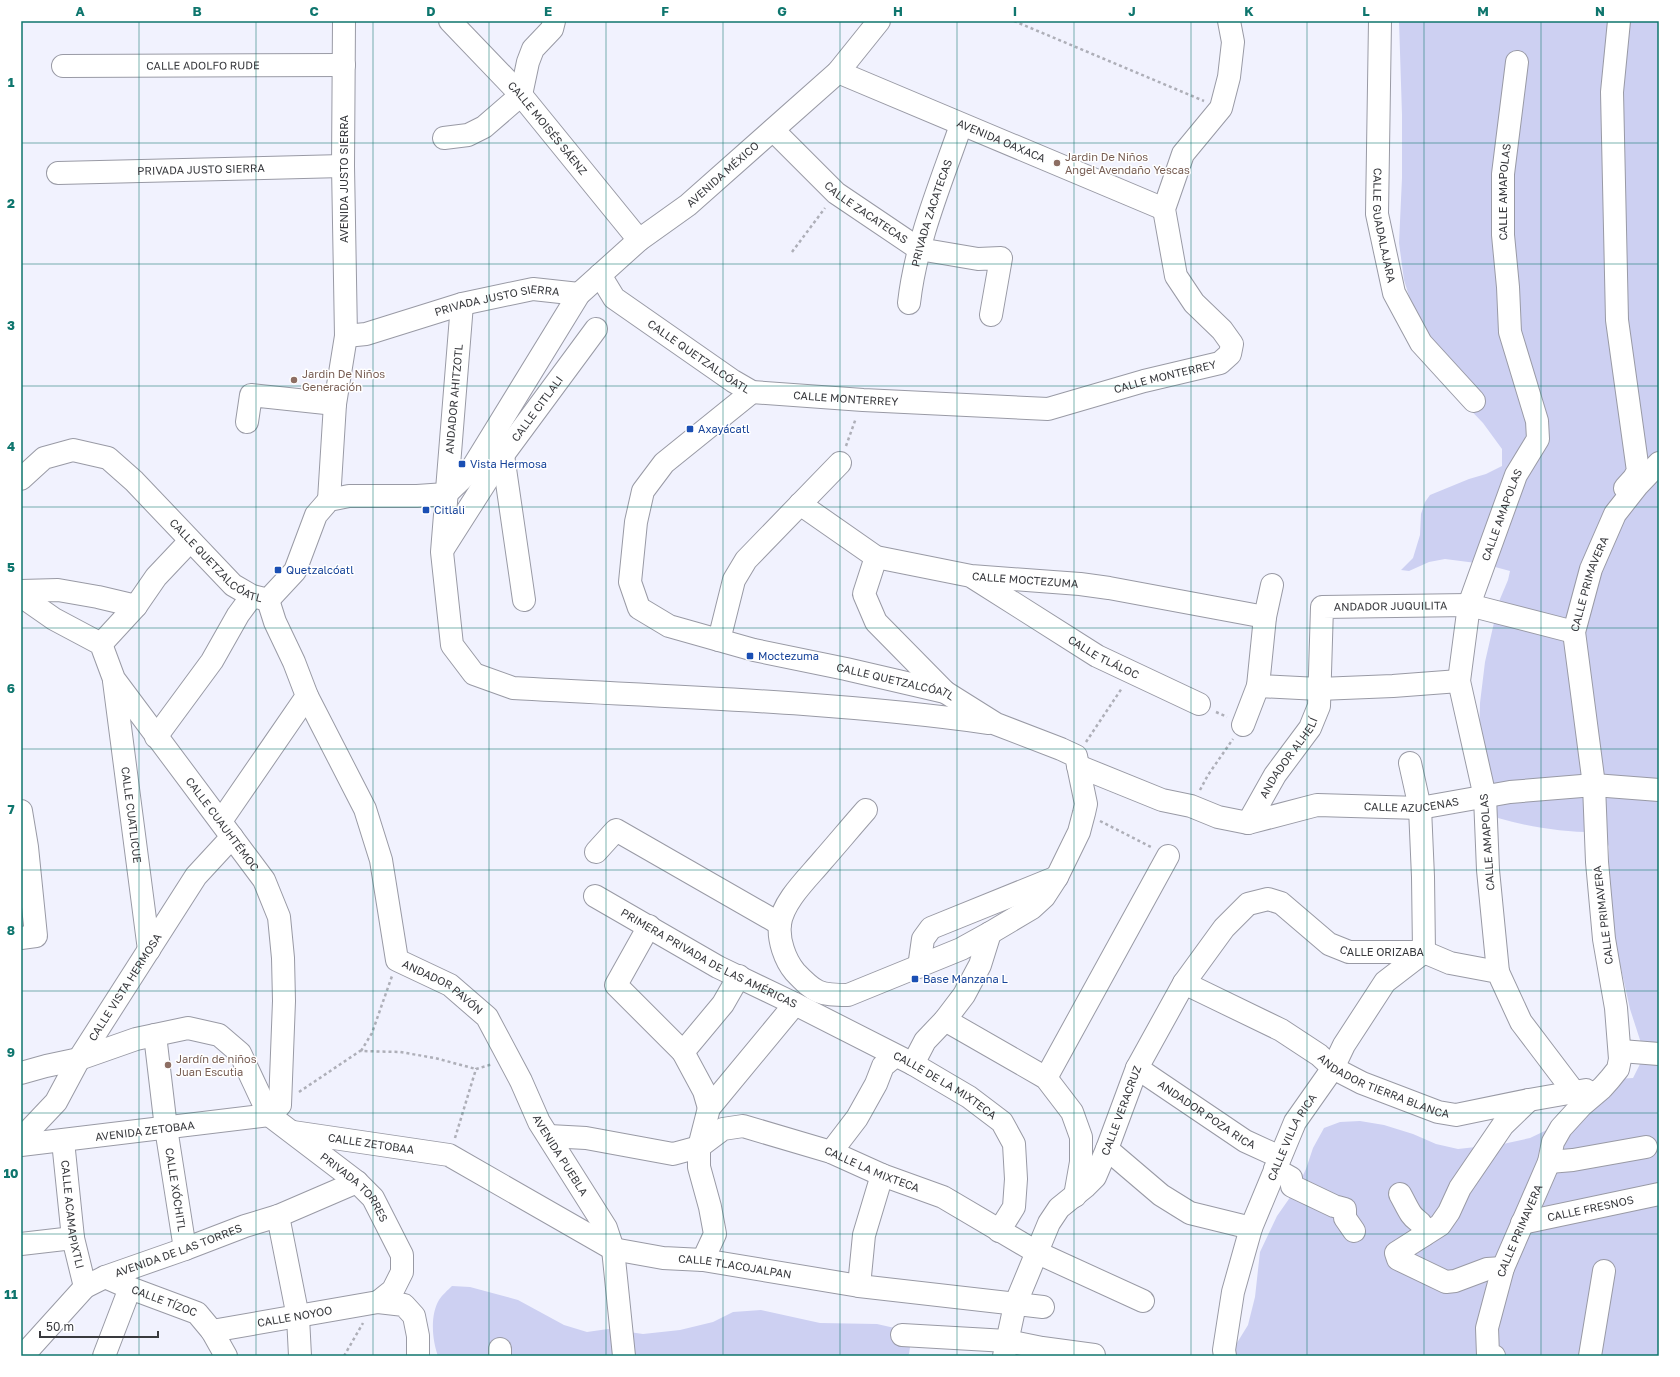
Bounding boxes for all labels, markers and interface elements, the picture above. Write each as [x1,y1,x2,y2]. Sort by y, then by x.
text: A [75,3,85,19]
text: B [192,3,202,19]
text: C [309,3,319,19]
text: D [426,3,436,19]
text: E [544,3,552,19]
text: F [661,3,669,19]
text: G [777,3,787,19]
text: H [893,3,903,19]
text: I [1013,3,1017,19]
text: J [1128,3,1136,19]
text: K [1244,3,1254,19]
text: L [1362,3,1370,19]
text: M [1477,3,1489,19]
text: N [1595,3,1605,19]
street label: CALLE ADOLFO RUDE [146,58,260,72]
text: 1 [8,74,15,90]
street label: CALLE MOISÉS SÁENZ [505,78,590,178]
street label: AVENIDA JUSTO SIERRA [337,114,350,243]
street label: AVENIDA OAXACA [955,116,1048,165]
street label: AVENIDA MÉXICO [683,138,761,209]
street label: CALLE AMAPOLAS [1496,143,1513,241]
place label: Jardin De Niños Angel Avendaño Yescas [1065,150,1190,176]
street label: PRIVADA ZACATECAS [908,157,954,268]
marker: Jardin De Niños Angel Avendaño Yescas [1052,158,1062,168]
street label: PRIVADA JUSTO SIERRA [137,161,266,177]
street label: CALLE GUADALAJARA [1371,168,1399,285]
street label: CALLE ZACATECAS [822,178,911,246]
text: 2 [7,195,15,211]
street label: PRIVADA JUSTO SIERRA [433,282,561,318]
text: 3 [7,317,15,333]
street label: CALLE QUETZALCÓATL [645,317,753,396]
street label: ANDADOR AHITZOTL [442,343,465,454]
street label: CALLE MONTERREY [1112,357,1217,395]
place label: Jardin De Niños Generación [302,367,385,393]
street label: CALLE CITLALI [508,373,565,444]
marker: Jardin De Niños Generación [289,375,299,385]
street label: CALLE MONTERREY [793,388,899,408]
place label: Axayácatl [698,422,750,435]
marker: Axayácatl [685,424,695,434]
text: 4 [7,438,15,454]
place label: Vista Hermosa [470,457,547,470]
marker: Vista Hermosa [457,459,467,469]
street label: CALLE AMAPOLAS [1479,466,1524,563]
place label: Citlali [434,503,465,516]
marker: Citlali [421,505,431,515]
street label: CALLE QUETZALCÓATL [167,516,264,604]
street label: CALLE PRIMAVERA [1567,534,1611,633]
text: 5 [7,559,15,575]
place label: Quetzalcóatl [286,563,354,576]
marker: Quetzalcóatl [273,565,283,575]
street label: CALLE MOCTEZUMA [972,569,1080,590]
street label: ANDADOR JUQUILITA [1334,598,1448,613]
street label: CALLE TLÁLOC [1066,632,1141,681]
place label: Moctezuma [758,649,819,662]
marker: Moctezuma [745,651,755,661]
street label: CALLE QUETZALCÓATL [835,660,958,703]
text: 6 [7,680,15,696]
street label: ANDADOR ALHELÍ [1256,715,1320,800]
street label: CALLE CUATLICUE [119,766,145,864]
street label: CALLE CUAUHTÉMOC [183,774,262,873]
street label: CALLE AMAPOLAS [1477,793,1496,891]
street label: CALLE AZUCENAS [1364,794,1460,814]
text: 7 [7,801,15,817]
street label: CALLE PRIMAVERA [1590,864,1615,965]
street label: PRIMERA PRIVADA DE LAS AMÉRICAS [619,905,800,1010]
text: 8 [7,922,15,938]
street label: CALLE VISTA HERMOSA [85,930,164,1043]
street label: CALLE ORIZABA [1338,942,1424,958]
street label: ANDADOR PAVÓN [401,957,486,1016]
place label: Base Manzana L [923,972,1009,985]
marker: Base Manzana L [910,974,920,984]
text: 9 [7,1044,15,1060]
street label: CALLE DE LA MIXTECA [891,1048,1000,1122]
street label: ANDADOR TIERRA BLANCA [1316,1051,1451,1120]
place label: Jardín de niños Juan Escutia [176,1052,257,1078]
marker: Jardín de niños Juan Escutia [163,1060,173,1070]
street label: CALLE VERACRUZ [1098,1063,1143,1157]
street label: ANDADOR POZA RICA [1156,1077,1258,1151]
street label: CALLE VILLA RICA [1264,1090,1319,1183]
street label: AVENIDA PUEBLA [531,1113,591,1199]
street label: AVENIDA ZETOBAA [94,1118,196,1143]
street label: CALLE ZETOBAA [327,1130,416,1156]
street label: CALLE LA MIXTECA [823,1144,922,1194]
street label: CALLE XÓCHITL [163,1147,189,1233]
street label: PRIVADA TORRES [318,1150,391,1224]
street label: CALLE ACAMAPIXTLI [59,1159,87,1270]
text: 10 [3,1165,19,1181]
street label: CALLE PRIMAVERA [1494,1182,1545,1278]
street label: CALLE FRESNOS [1546,1193,1635,1223]
street label: AVENIDA DE LAS TORRES [113,1221,244,1279]
street label: CALLE TLACOJALPAN [678,1252,793,1281]
street label: CALLE TÍZOC [130,1282,199,1319]
text: 11 [4,1286,18,1302]
street label: CALLE NOYOO [256,1303,333,1329]
scale bar [40,1313,158,1339]
text: 50 m [46,1319,74,1334]

